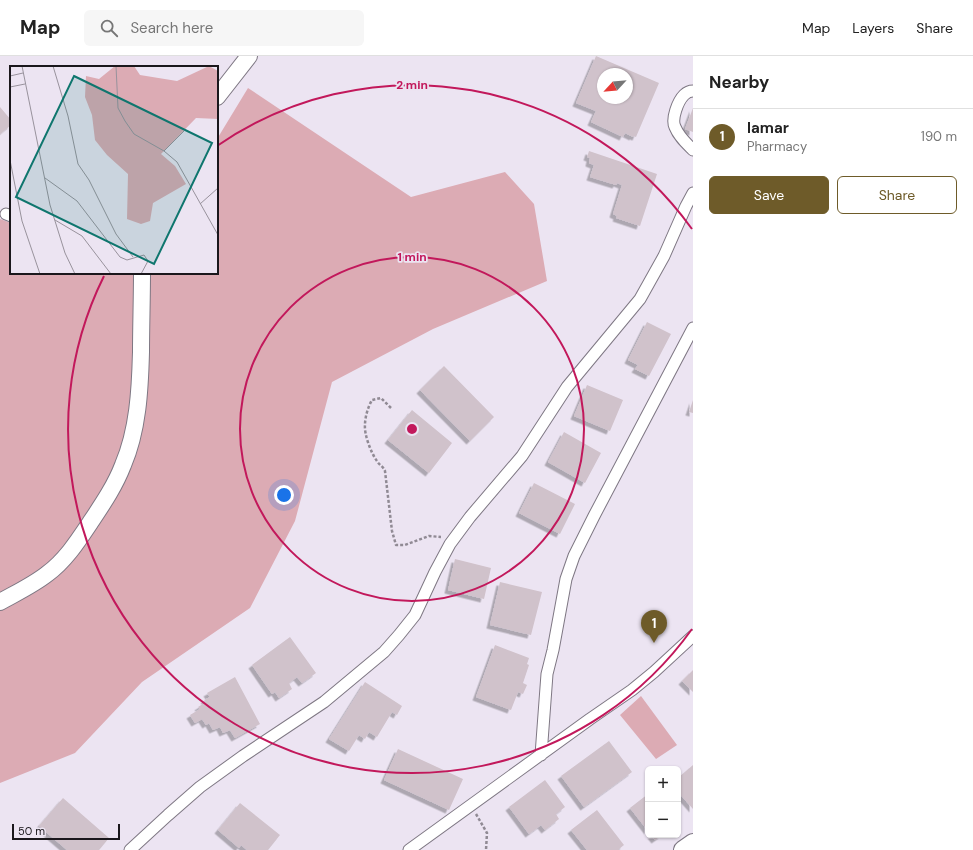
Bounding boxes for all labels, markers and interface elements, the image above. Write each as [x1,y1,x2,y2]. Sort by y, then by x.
search box [84,10,364,46]
text: Map [20,15,60,40]
icon: search [98,17,120,39]
text: Search here [130,18,213,38]
text: Map [802,19,830,37]
text: Layers [852,19,894,37]
text: Share [916,19,953,37]
inset map [10,66,218,274]
north arrow [597,68,633,104]
text: Nearby [709,71,769,93]
text: 2 min [396,77,428,93]
text: lamar [747,118,789,138]
text: 1 [720,128,724,145]
text: 190 m [921,128,957,145]
text: Pharmacy [747,138,807,155]
button: Save [709,176,829,214]
button: Share [837,176,957,214]
text: 1 min [397,249,427,265]
centre of rings [405,422,419,436]
your location [274,485,294,505]
pin: 1 [641,610,667,643]
map controls [645,766,681,838]
button: + [645,766,681,802]
button: − [645,802,681,838]
scale bar [12,822,120,841]
text: 50 m [18,824,45,838]

